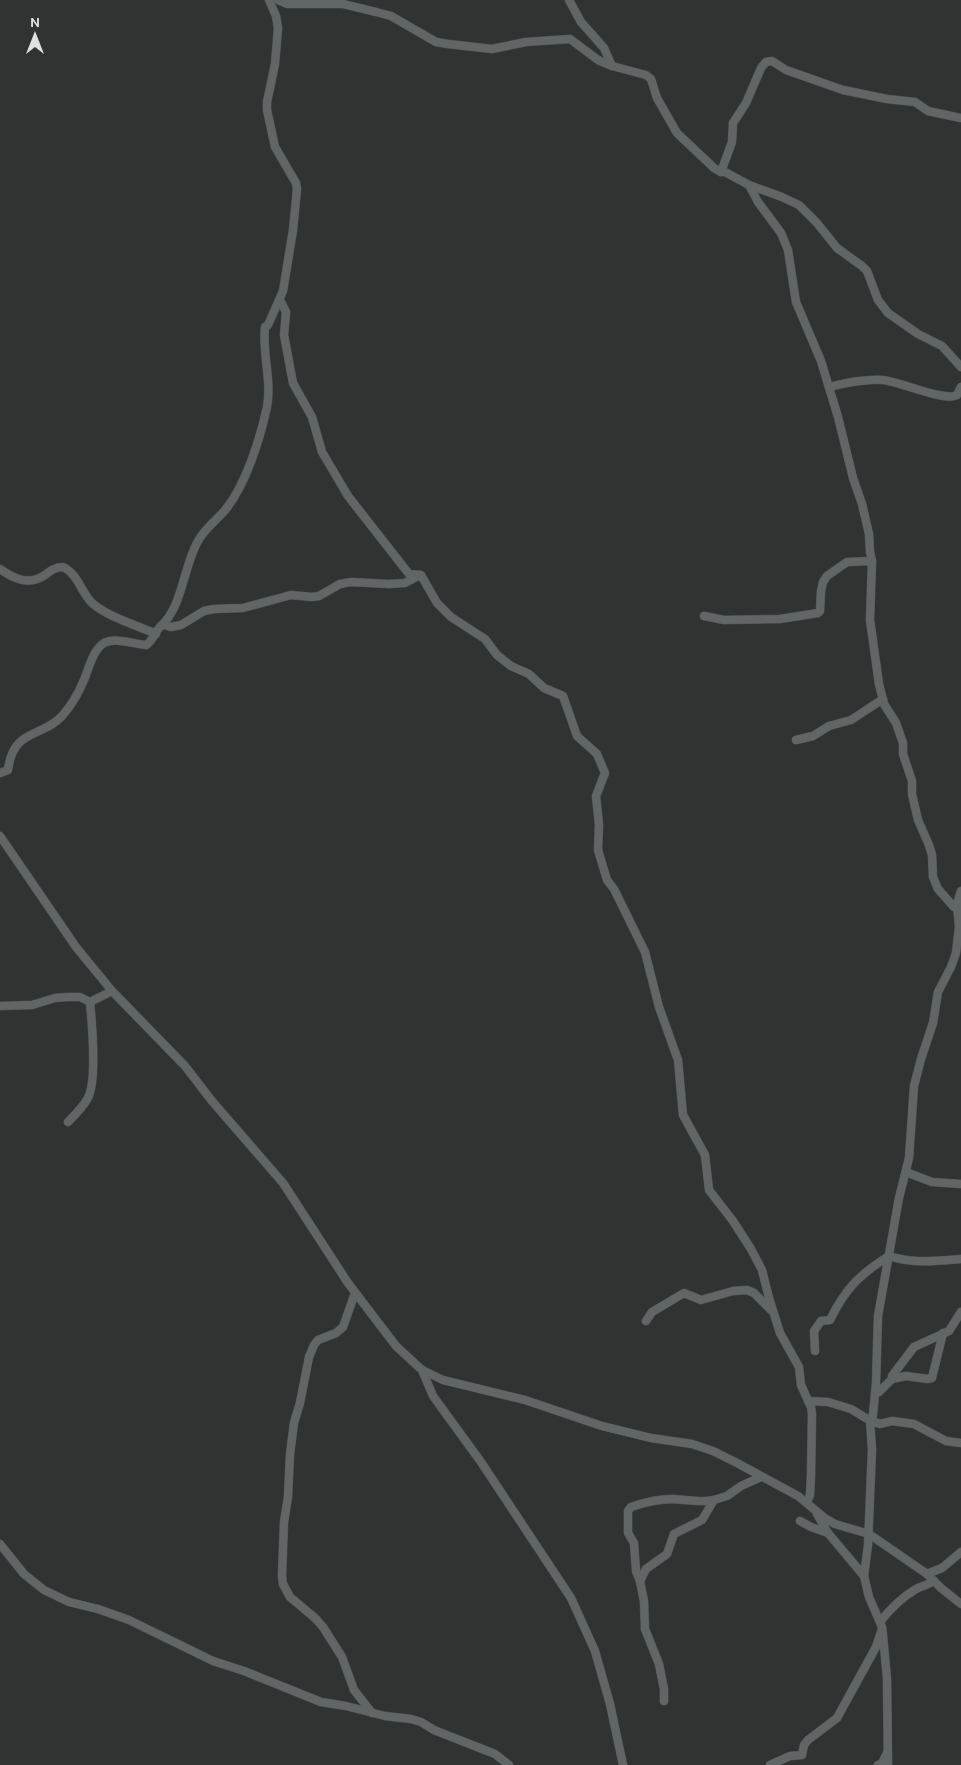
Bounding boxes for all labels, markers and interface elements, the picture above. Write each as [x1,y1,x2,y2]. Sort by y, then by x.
north arrow [10,10,60,60]
text: N [30,15,40,32]

